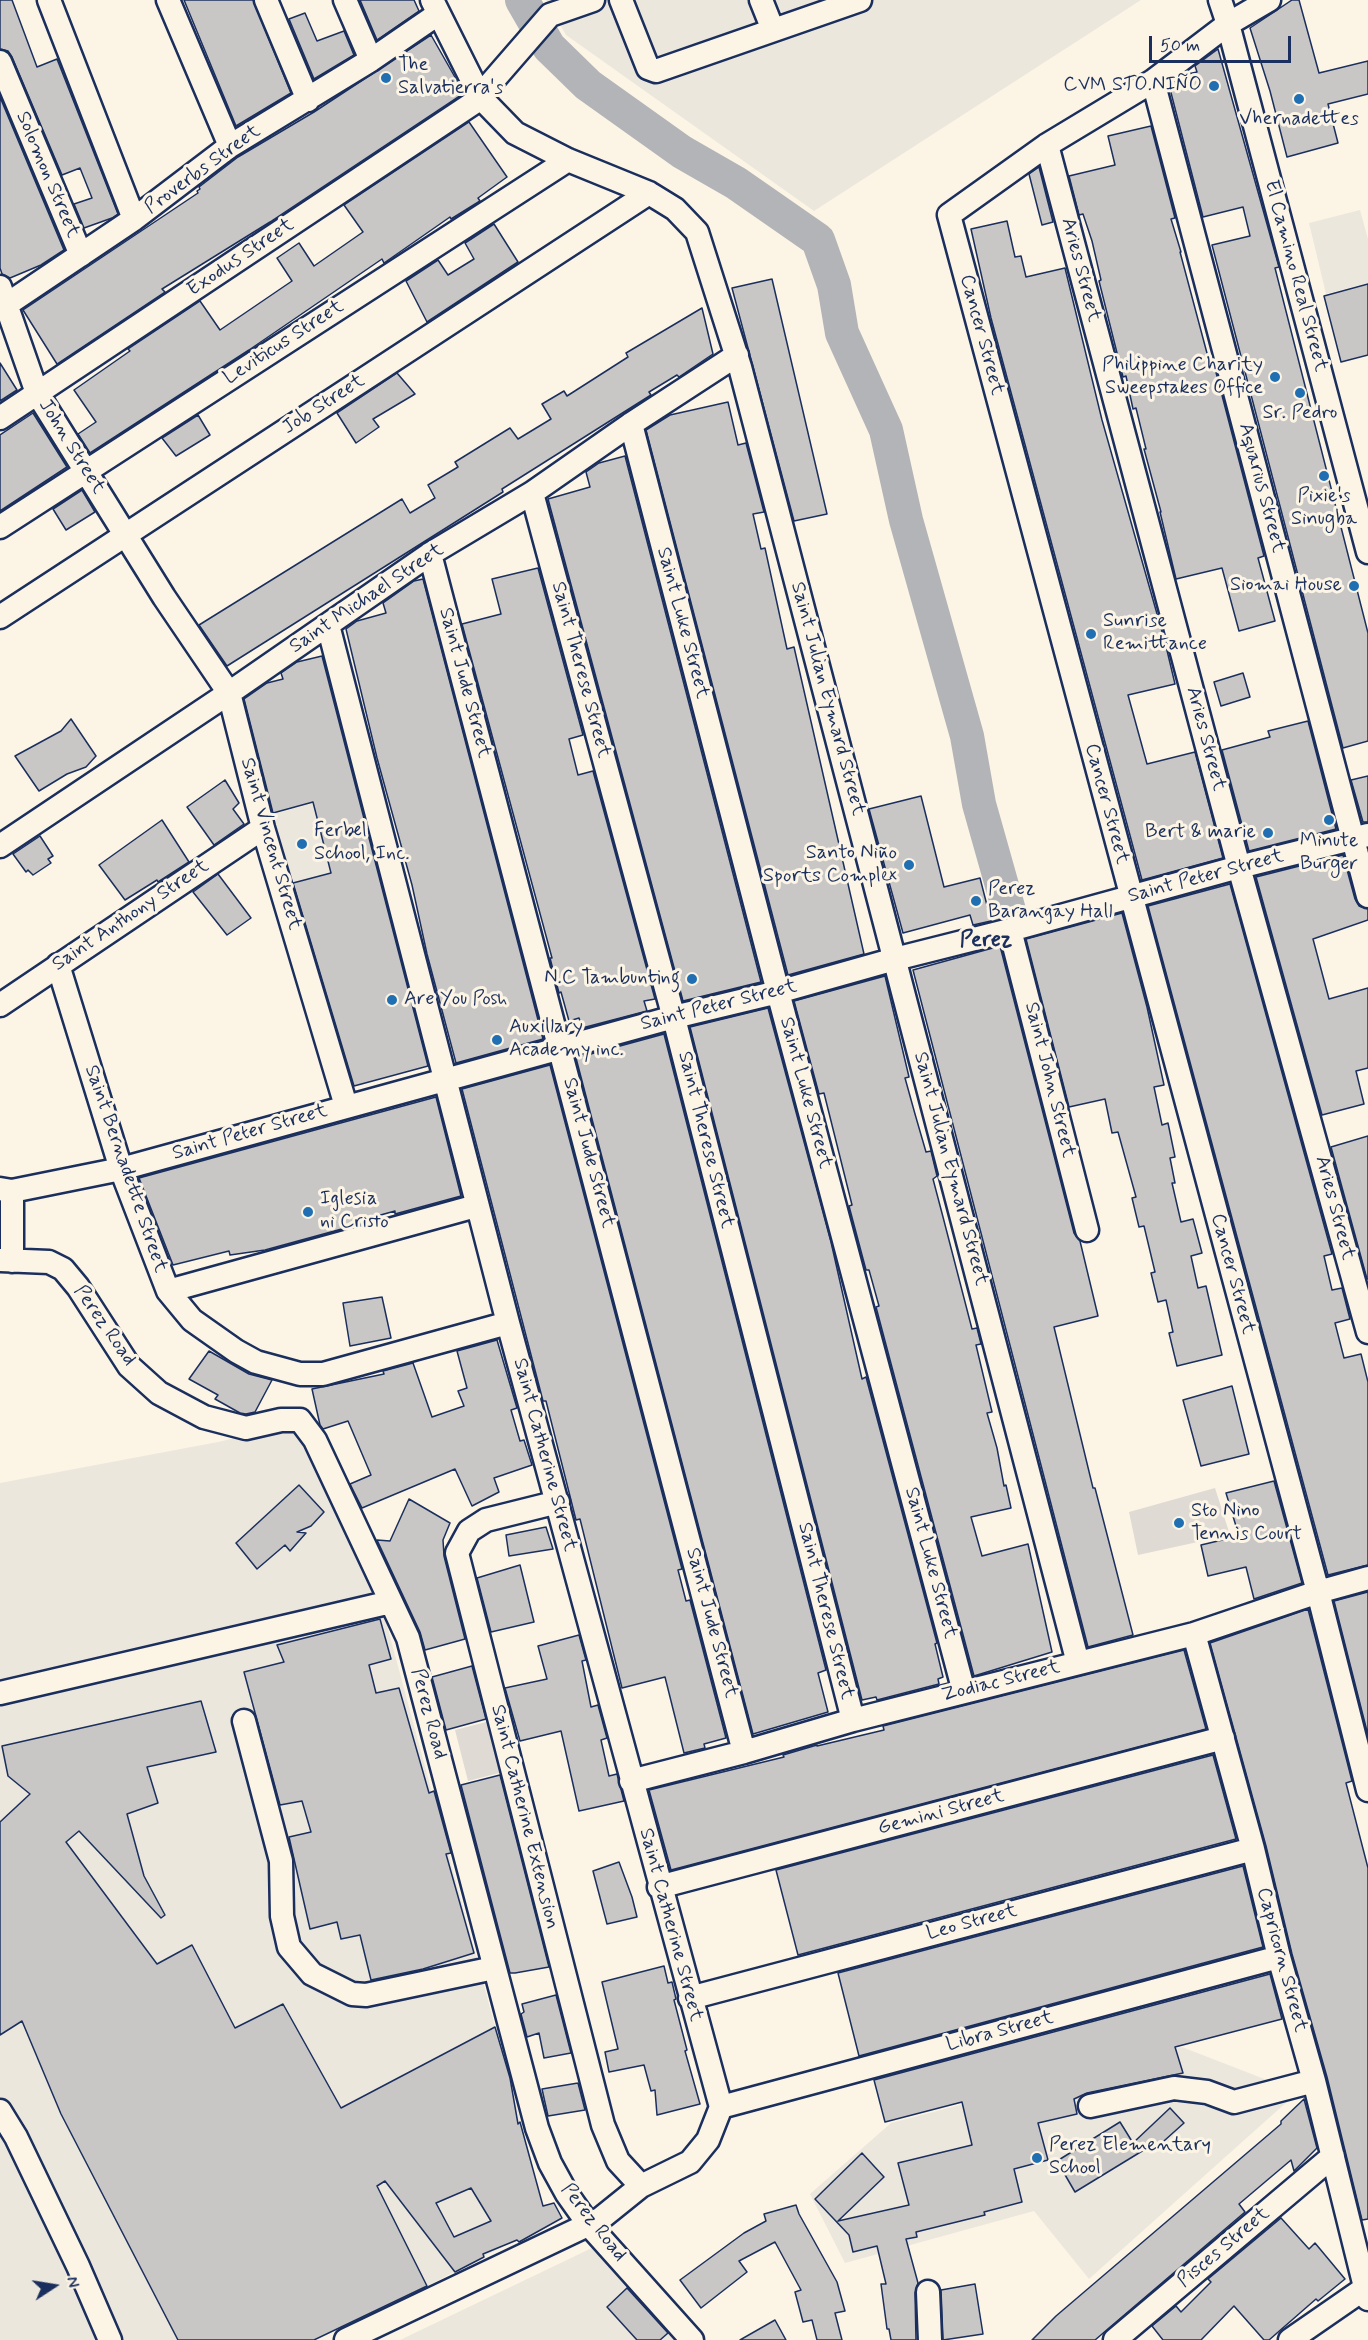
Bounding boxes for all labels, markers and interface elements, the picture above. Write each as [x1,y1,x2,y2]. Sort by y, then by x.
scale bar [1152,24,1294,62]
text: 50 m [1160,34,1200,58]
place label: The Salvatierra's [398,54,503,101]
marker: The Salvatierra's [379,71,393,85]
place label: CVM STO.NIÑO [1063,74,1202,98]
marker: CVM STO.NIÑO [1207,79,1221,93]
marker: Vhernadettes [1292,92,1306,106]
street label: Solomon Street [10,108,84,242]
place label: Vhernadettes [1239,108,1359,132]
street label: Proverbs Street [140,120,266,220]
street label: El Camino Real Street [1258,178,1332,374]
street label: Exodus Street [183,214,299,302]
street label: Aries Street [1055,215,1105,325]
street label: Cancer Street [953,272,1009,398]
street label: Leviticus Street [219,295,349,391]
place label: Philippine Charity Sweepstakes Office [1102,354,1263,401]
street label: Job Street [278,370,370,440]
marker: Philippine Charity Sweepstakes Office [1268,370,1282,384]
marker: Sr. Pedro [1293,386,1307,400]
street label: John Street [32,395,110,499]
place label: Sr. Pedro [1263,402,1337,426]
street label: Aquarius Street [1232,421,1290,555]
marker: Pixie's Sinugba [1317,469,1331,483]
place label: Pixie's Sinugba [1291,485,1357,532]
street label: Saint Michael Street [285,539,449,659]
street label: Saint Luke Street [650,545,714,701]
place label: Siomai House [1230,574,1342,598]
street label: Saint Therese Street [545,579,615,761]
marker: Siomai House [1347,579,1361,593]
street label: Saint Julian Eymard Street [784,580,870,818]
street label: Saint Jude Street [432,605,496,761]
place label: Sunrise Remittance [1103,610,1207,657]
marker: Sunrise Remittance [1084,627,1098,641]
street label: Aries Street [1180,684,1230,794]
street label: Cancer Street [1078,741,1134,867]
street label: Saint Vincent Street [234,755,306,933]
marker: Minute Burger [1322,813,1336,827]
place label: Ferbel School, Inc. [314,820,410,867]
place label: Bert & marie [1145,821,1256,845]
marker: Bert & marie [1261,826,1275,840]
place label: Minute Burger [1300,830,1358,877]
marker: Ferbel School, Inc. [295,837,309,851]
place label: Santo Niño Sports Complex [763,842,897,889]
street label: Saint Peter Street [1126,845,1286,909]
street label: Saint Anthony Street [48,855,214,977]
marker: Santo Niño Sports Complex [902,858,916,872]
place label: Perez Barangay Hall [988,878,1112,925]
marker: Perez Barangay Hall [969,894,983,908]
district label: Perez [960,928,1012,954]
place label: N.C Tambunting [544,967,680,991]
marker: N.C Tambunting [685,972,699,986]
street label: Saint Peter Street [638,975,800,1037]
place label: Are You Posh [404,988,507,1012]
marker: Are You Posh [385,993,399,1007]
street label: Saint John Street [1018,1000,1080,1160]
street label: Saint Luke Street [773,1015,837,1171]
place label: Auxillary Academy inc. [509,1016,624,1063]
marker: Auxillary Academy inc. [490,1033,504,1047]
street label: Saint Therese Street [671,1049,739,1231]
street label: Saint Julian Eymard Street [907,1050,993,1288]
street label: Saint Bernadette Street [78,1062,172,1276]
street label: Saint Jude Street [556,1075,620,1231]
street label: Saint Peter Street [170,1099,330,1167]
street label: Aries Street [1309,1153,1359,1263]
place label: Iglesia ni Cristo [320,1188,389,1235]
marker: Iglesia ni Cristo [301,1205,315,1219]
street label: Cancer Street [1204,1211,1260,1337]
street label: Perez Road [68,1281,140,1371]
street label: Saint Catherine Street [507,1356,581,1554]
street label: Saint Luke Street [898,1485,962,1641]
place label: Sto Nino Tennis Court [1191,1500,1302,1547]
marker: Sto Nino Tennis Court [1172,1516,1186,1530]
street label: Saint Therese Street [791,1520,859,1702]
street label: Saint Jude Street [679,1545,743,1701]
street label: Zodiac Street [939,1656,1063,1708]
street label: Perez Road [404,1666,452,1762]
street label: Saint Catherine Extension [484,1702,564,1932]
street label: Gemini Street [875,1785,1007,1841]
street label: Saint Catherine Street [633,1826,707,2024]
street label: Capricorn Street [1250,1885,1312,2035]
street label: Leo Street [924,1899,1020,1947]
street label: Libra Street [944,2006,1056,2058]
place label: Perez Elementary School [1049,2134,1211,2181]
marker: Perez Elementary School [1030,2151,1044,2165]
street label: Perez Road [555,2179,631,2267]
street label: Pisces Street [1173,2202,1275,2294]
north arrow [24,2256,84,2316]
text: N [61,2275,83,2290]

